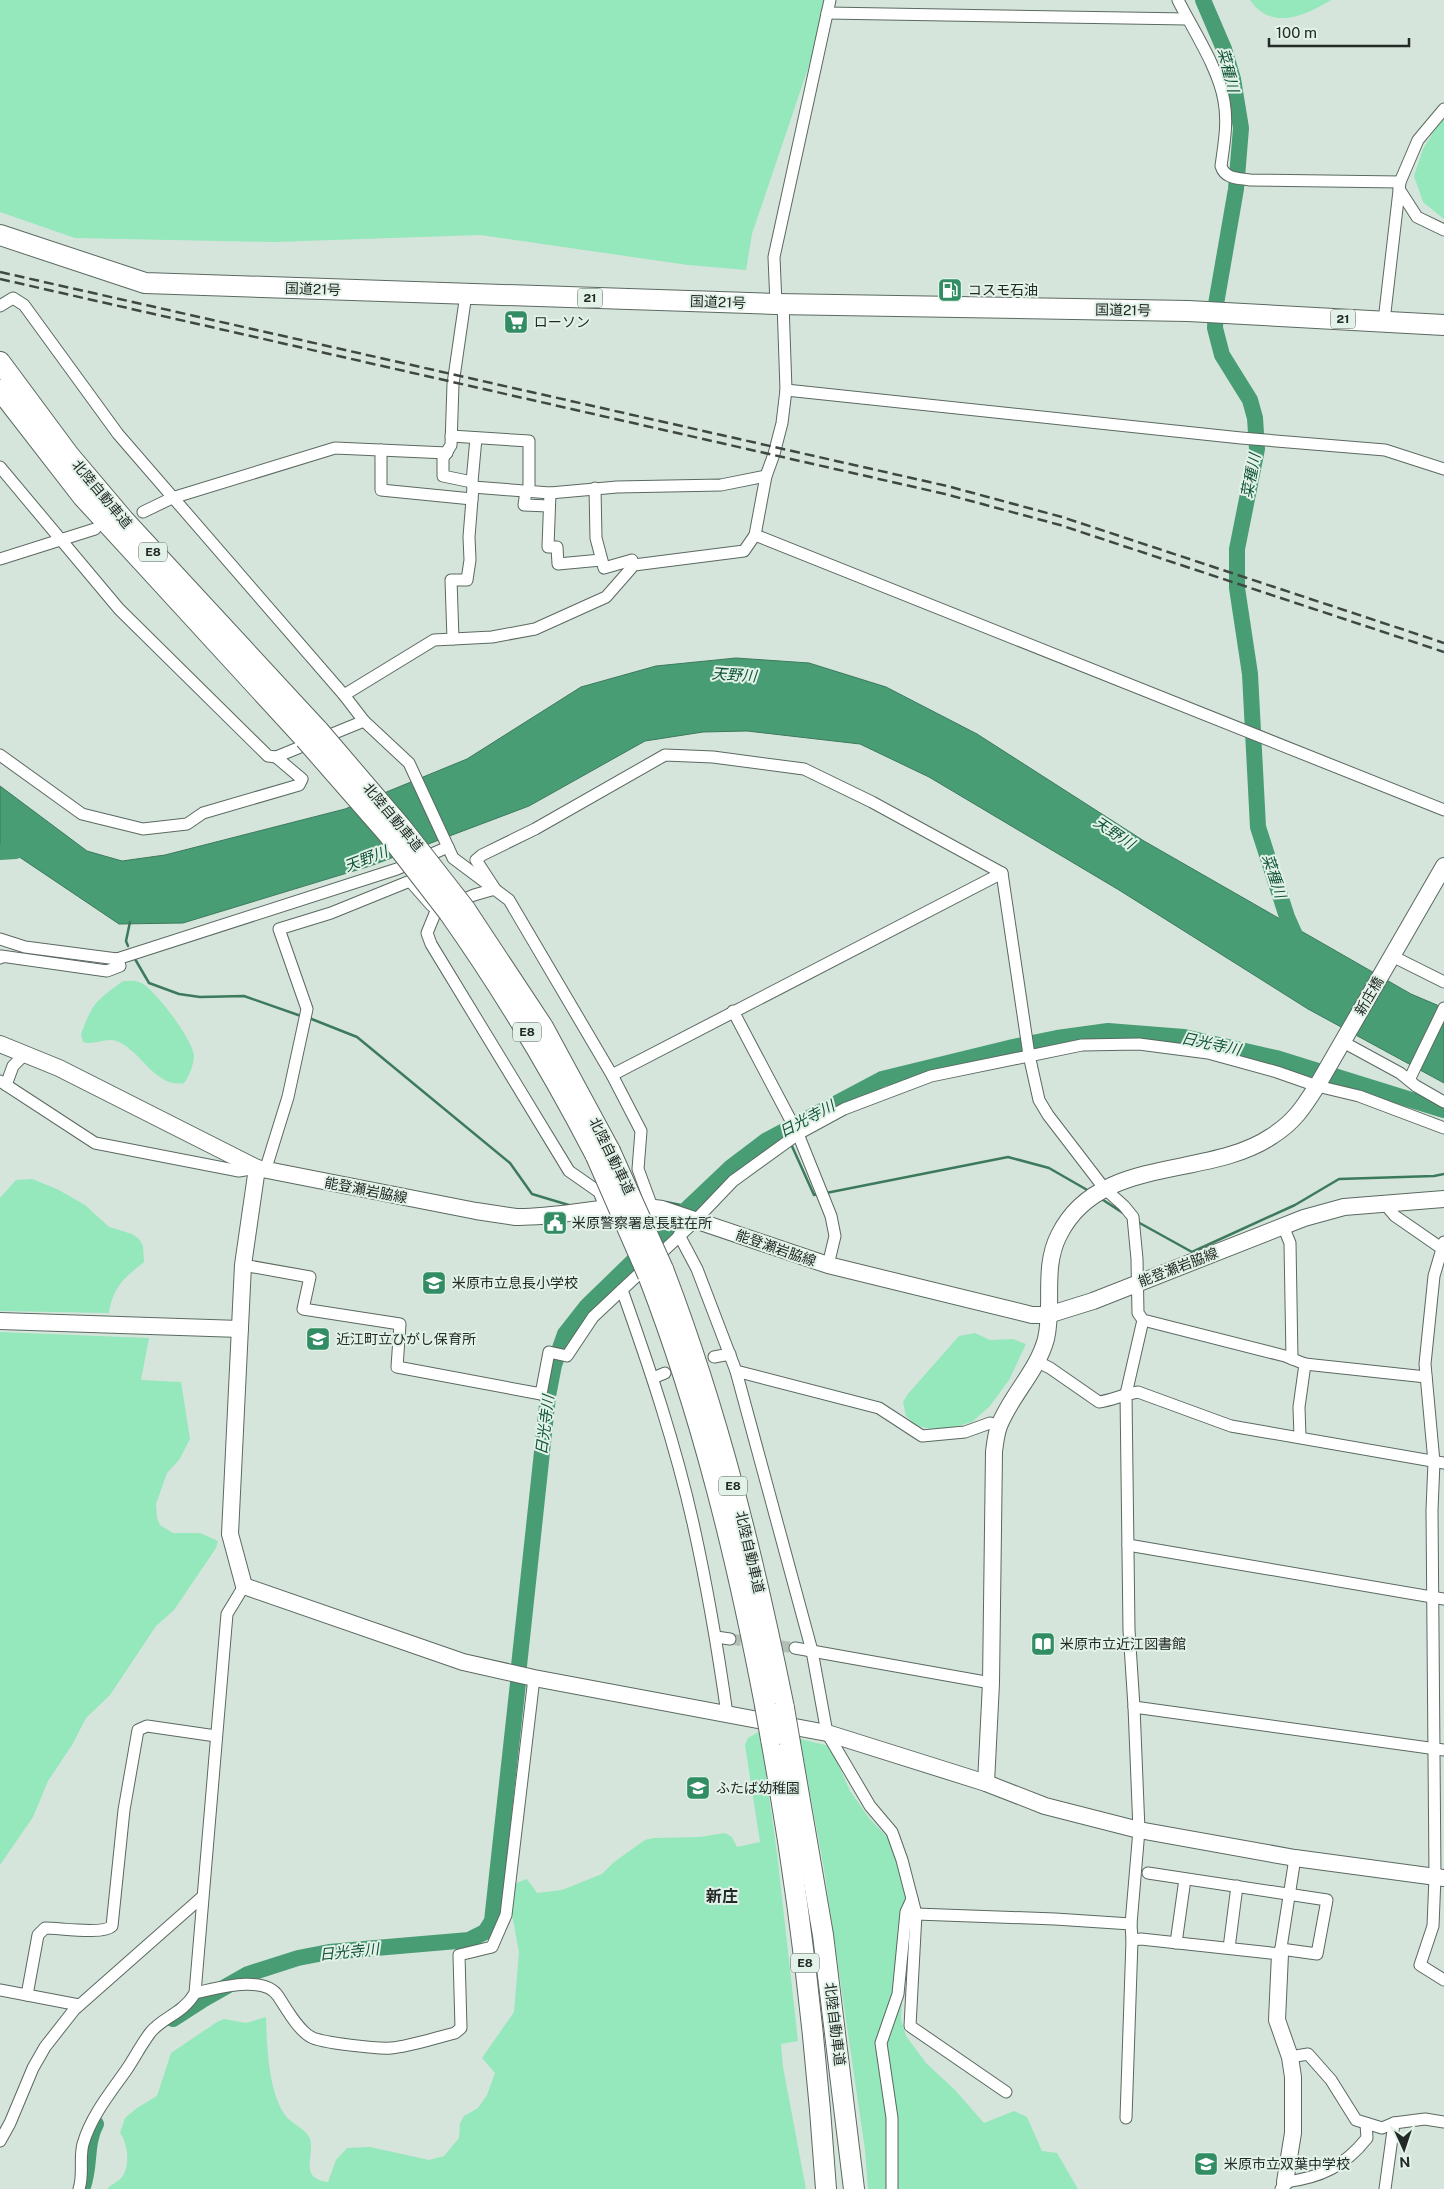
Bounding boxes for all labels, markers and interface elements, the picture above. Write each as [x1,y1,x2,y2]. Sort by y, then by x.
scale bar [1269,15,1409,47]
text: 100 m [1276,24,1317,41]
water label: 菜種川 [1215,46,1243,96]
fuel station icon: コスモ石油 [937,277,963,303]
street label: 国道21号 [285,280,341,298]
place label: コスモ石油 [968,282,1038,298]
road number: 21 [578,288,602,308]
street label: 国道21号 [690,293,746,311]
street label: 国道21号 [1095,302,1151,318]
supermarket icon: ローソン [503,309,529,335]
road number: 21 [1330,310,1356,328]
place label: ローソン [534,314,590,330]
water label: 菜種川 [1238,450,1264,500]
street label: 北陸自動車道 [69,457,135,531]
road number: E8 [139,542,167,562]
water label: 天野川 [711,664,759,685]
street label: 北陸自動車道 [360,780,426,854]
water label: 天野川 [1091,813,1139,853]
water label: 天野川 [342,842,392,875]
water label: 菜種川 [1259,852,1290,902]
street label: 新庄橋 [1352,974,1386,1018]
road number: E8 [513,1022,541,1042]
water label: 日光寺川 [1180,1029,1244,1058]
water label: 日光寺川 [776,1096,839,1140]
street label: 北陸自動車道 [586,1115,638,1197]
street label: 能登瀬岩脇線 [323,1174,409,1206]
public building icon: 米原警察署息長駐在所 [542,1210,568,1236]
place label: 米原警察署息長駐在所 [572,1215,712,1231]
street label: 能登瀬岩脇線 [734,1227,818,1269]
street label: 能登瀬岩脇線 [1136,1244,1220,1290]
school or university icon: 米原市立息長小学校 [421,1270,447,1296]
place label: 米原市立息長小学校 [452,1275,578,1291]
school or university icon: 近江町立ひがし保育所 [305,1326,331,1352]
place label: 近江町立ひがし保育所 [336,1331,476,1347]
water label: 日光寺川 [532,1392,557,1456]
road number: E8 [719,1476,747,1495]
street label: 北陸自動車道 [733,1509,767,1595]
library icon: 米原市立近江図書館 [1030,1631,1056,1657]
place label: 米原市立近江図書館 [1060,1636,1186,1652]
school or university icon: ふたば幼稚園 [685,1775,711,1801]
place label: ふたば幼稚園 [716,1780,800,1796]
district label: 新庄 [706,1887,738,1906]
water label: 日光寺川 [318,1940,382,1963]
road number: E8 [791,1954,819,1972]
street label: 北陸自動車道 [822,1981,848,2067]
north arrow [1379,2124,1429,2174]
school or university icon: 米原市立双葉中学校 [1193,2151,1219,2177]
text: N [1399,2154,1411,2170]
place label: 米原市立双葉中学校 [1224,2156,1350,2172]

